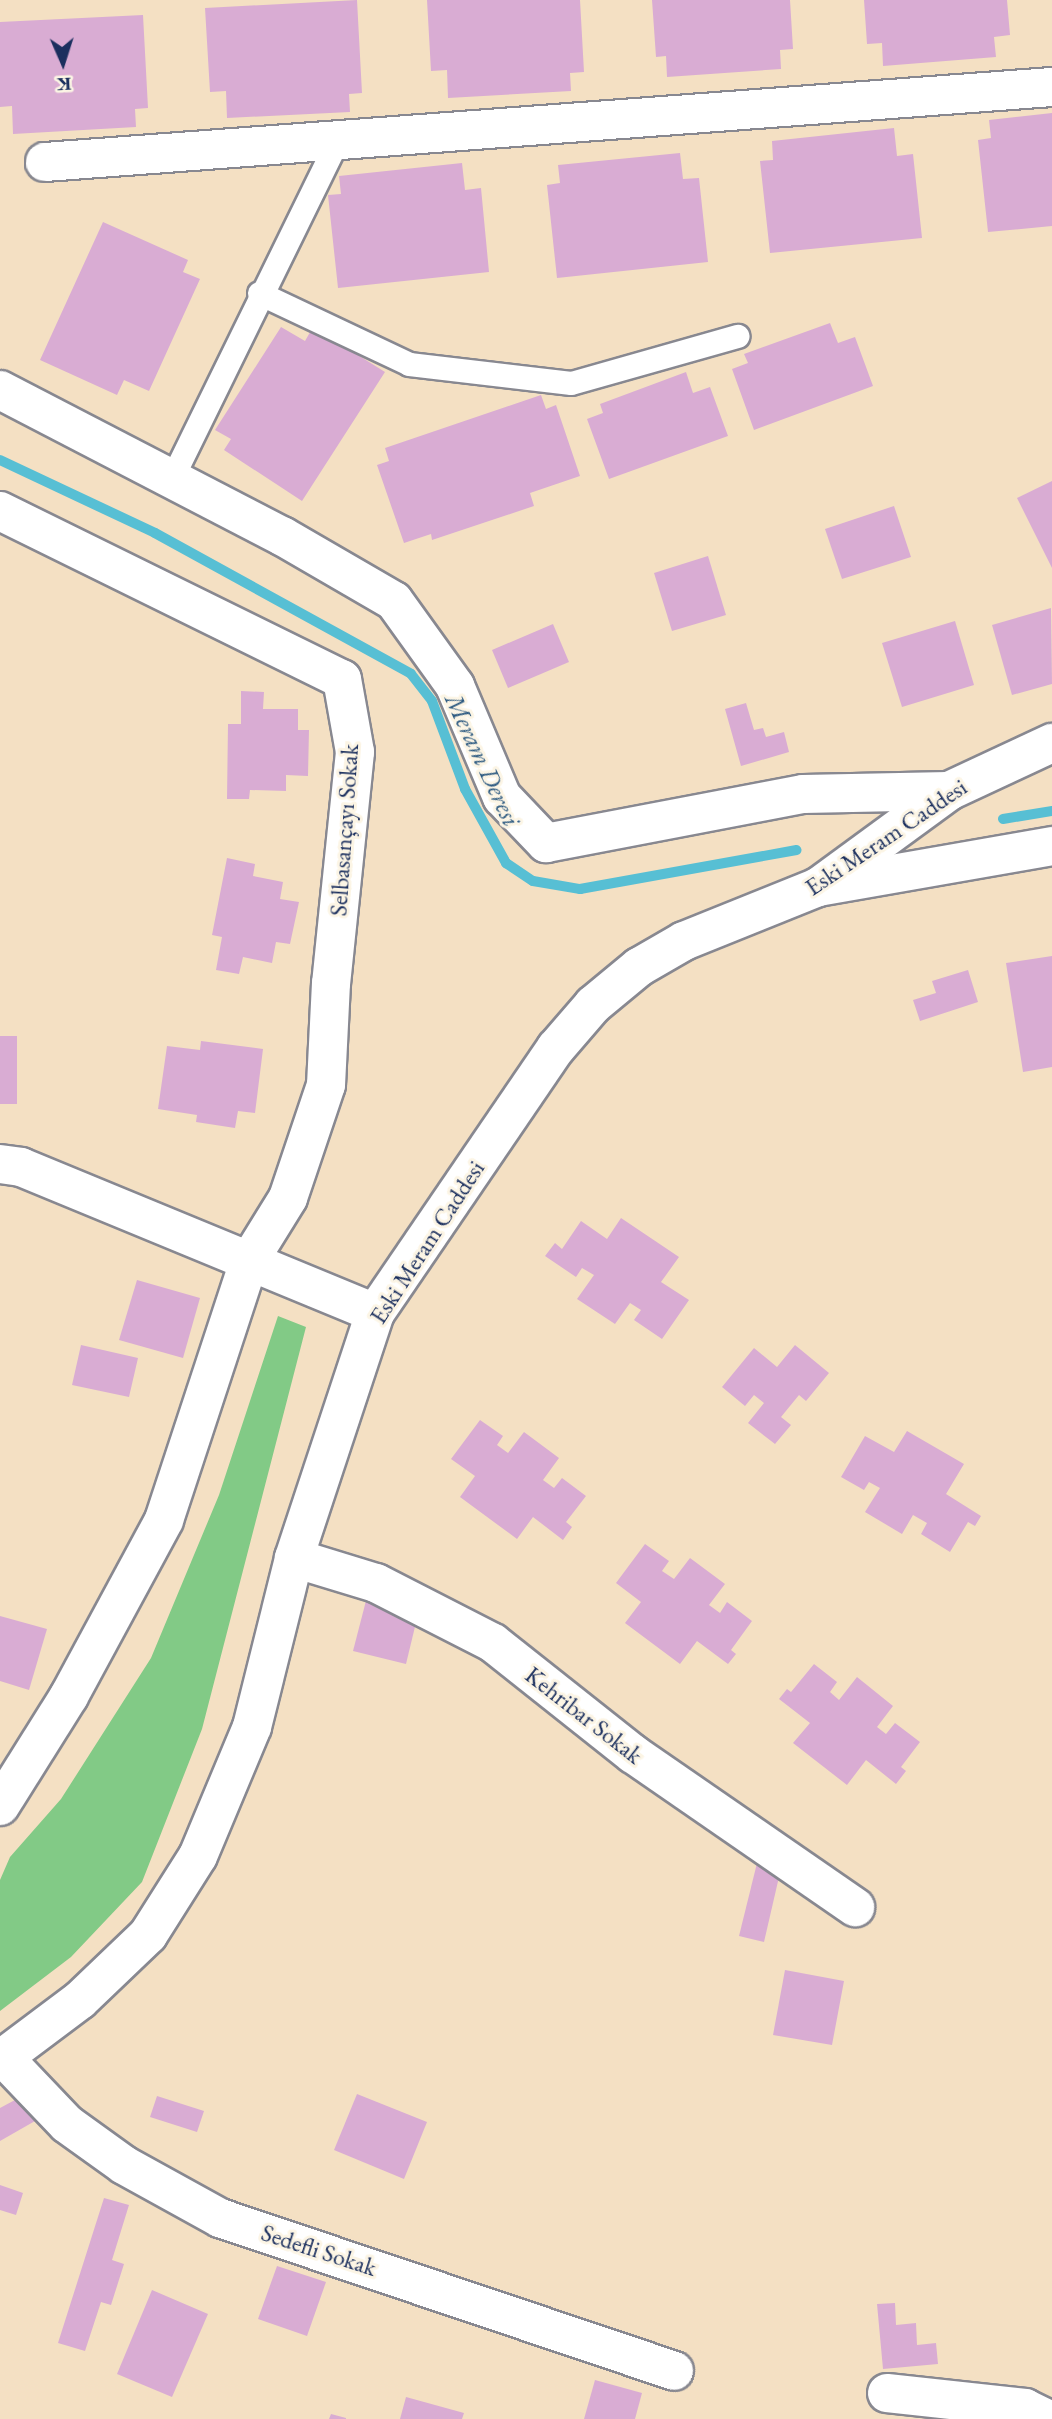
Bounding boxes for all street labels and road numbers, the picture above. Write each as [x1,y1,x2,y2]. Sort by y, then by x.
street label: Selbasançayı Sokak [324,743,364,917]
street label: Eski Meram Caddesi [800,772,972,902]
street label: Eski Meram Caddesi [364,1155,490,1329]
street label: Kehribar Sokak [520,1660,648,1770]
street label: Sedefli Sokak [258,2218,380,2282]

